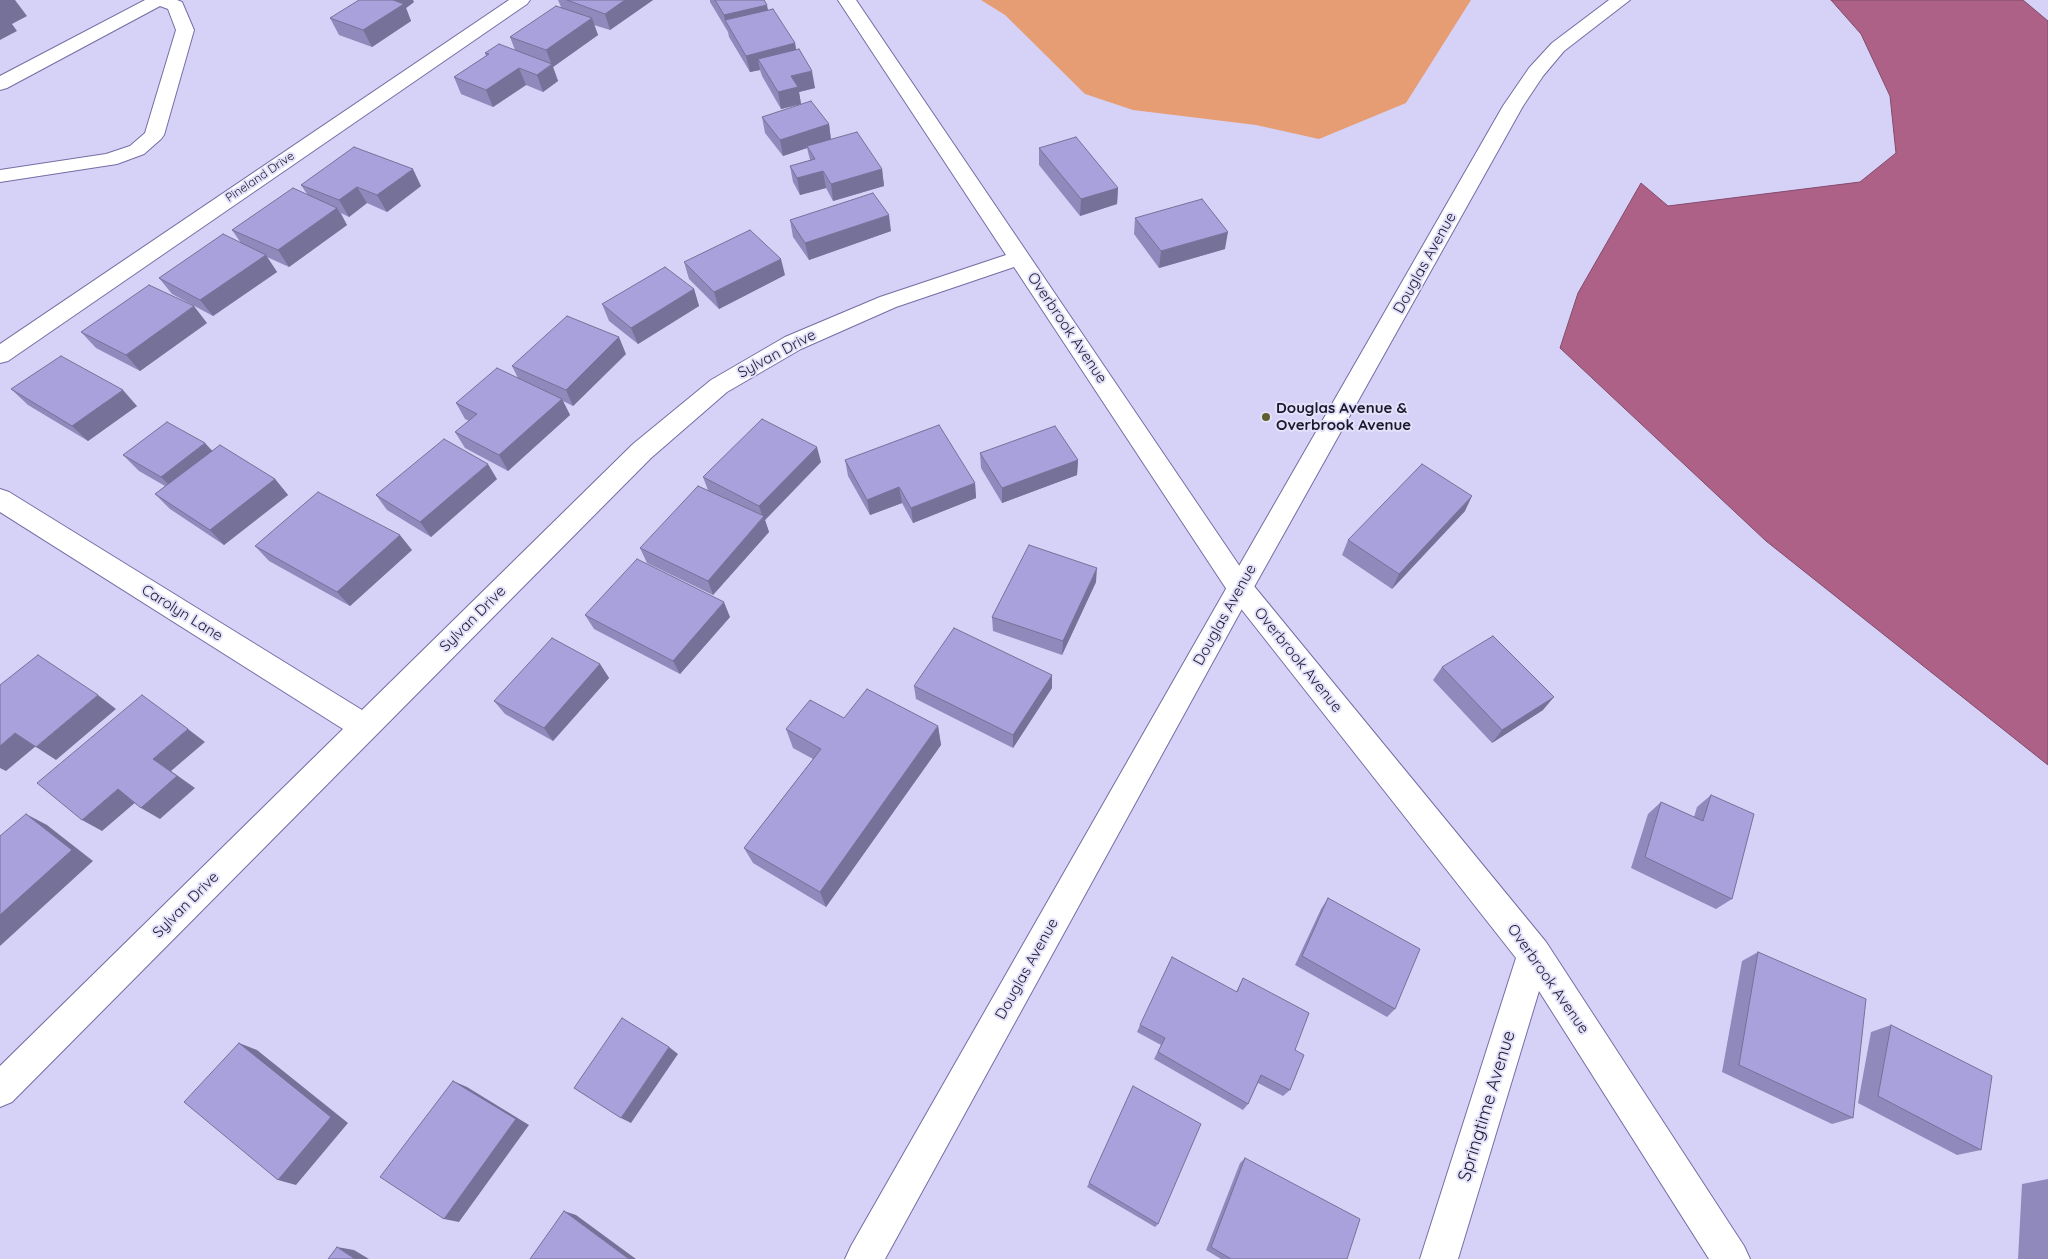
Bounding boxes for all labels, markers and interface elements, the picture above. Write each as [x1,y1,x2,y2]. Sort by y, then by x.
street label: Pineland Drive [223,149,297,205]
street label: Douglas Avenue [1390,209,1460,317]
street label: Overbrook Avenue [1023,269,1111,387]
street label: Sylvan Drive [735,326,819,382]
place label: Douglas Avenue & Overbrook Avenue [1276,399,1411,434]
marker: Douglas Avenue & Overbrook Avenue [1260,411,1272,423]
street label: Douglas Avenue [1190,561,1260,669]
street label: Carolyn Lane [138,581,226,645]
street label: Sylvan Drive [436,582,510,656]
street label: Overbrook Avenue [1250,604,1346,716]
street label: Sylvan Drive [149,868,223,942]
street label: Douglas Avenue [992,915,1062,1023]
street label: Overbrook Avenue [1503,921,1593,1037]
street label: Springtime Avenue [1454,1028,1520,1184]

